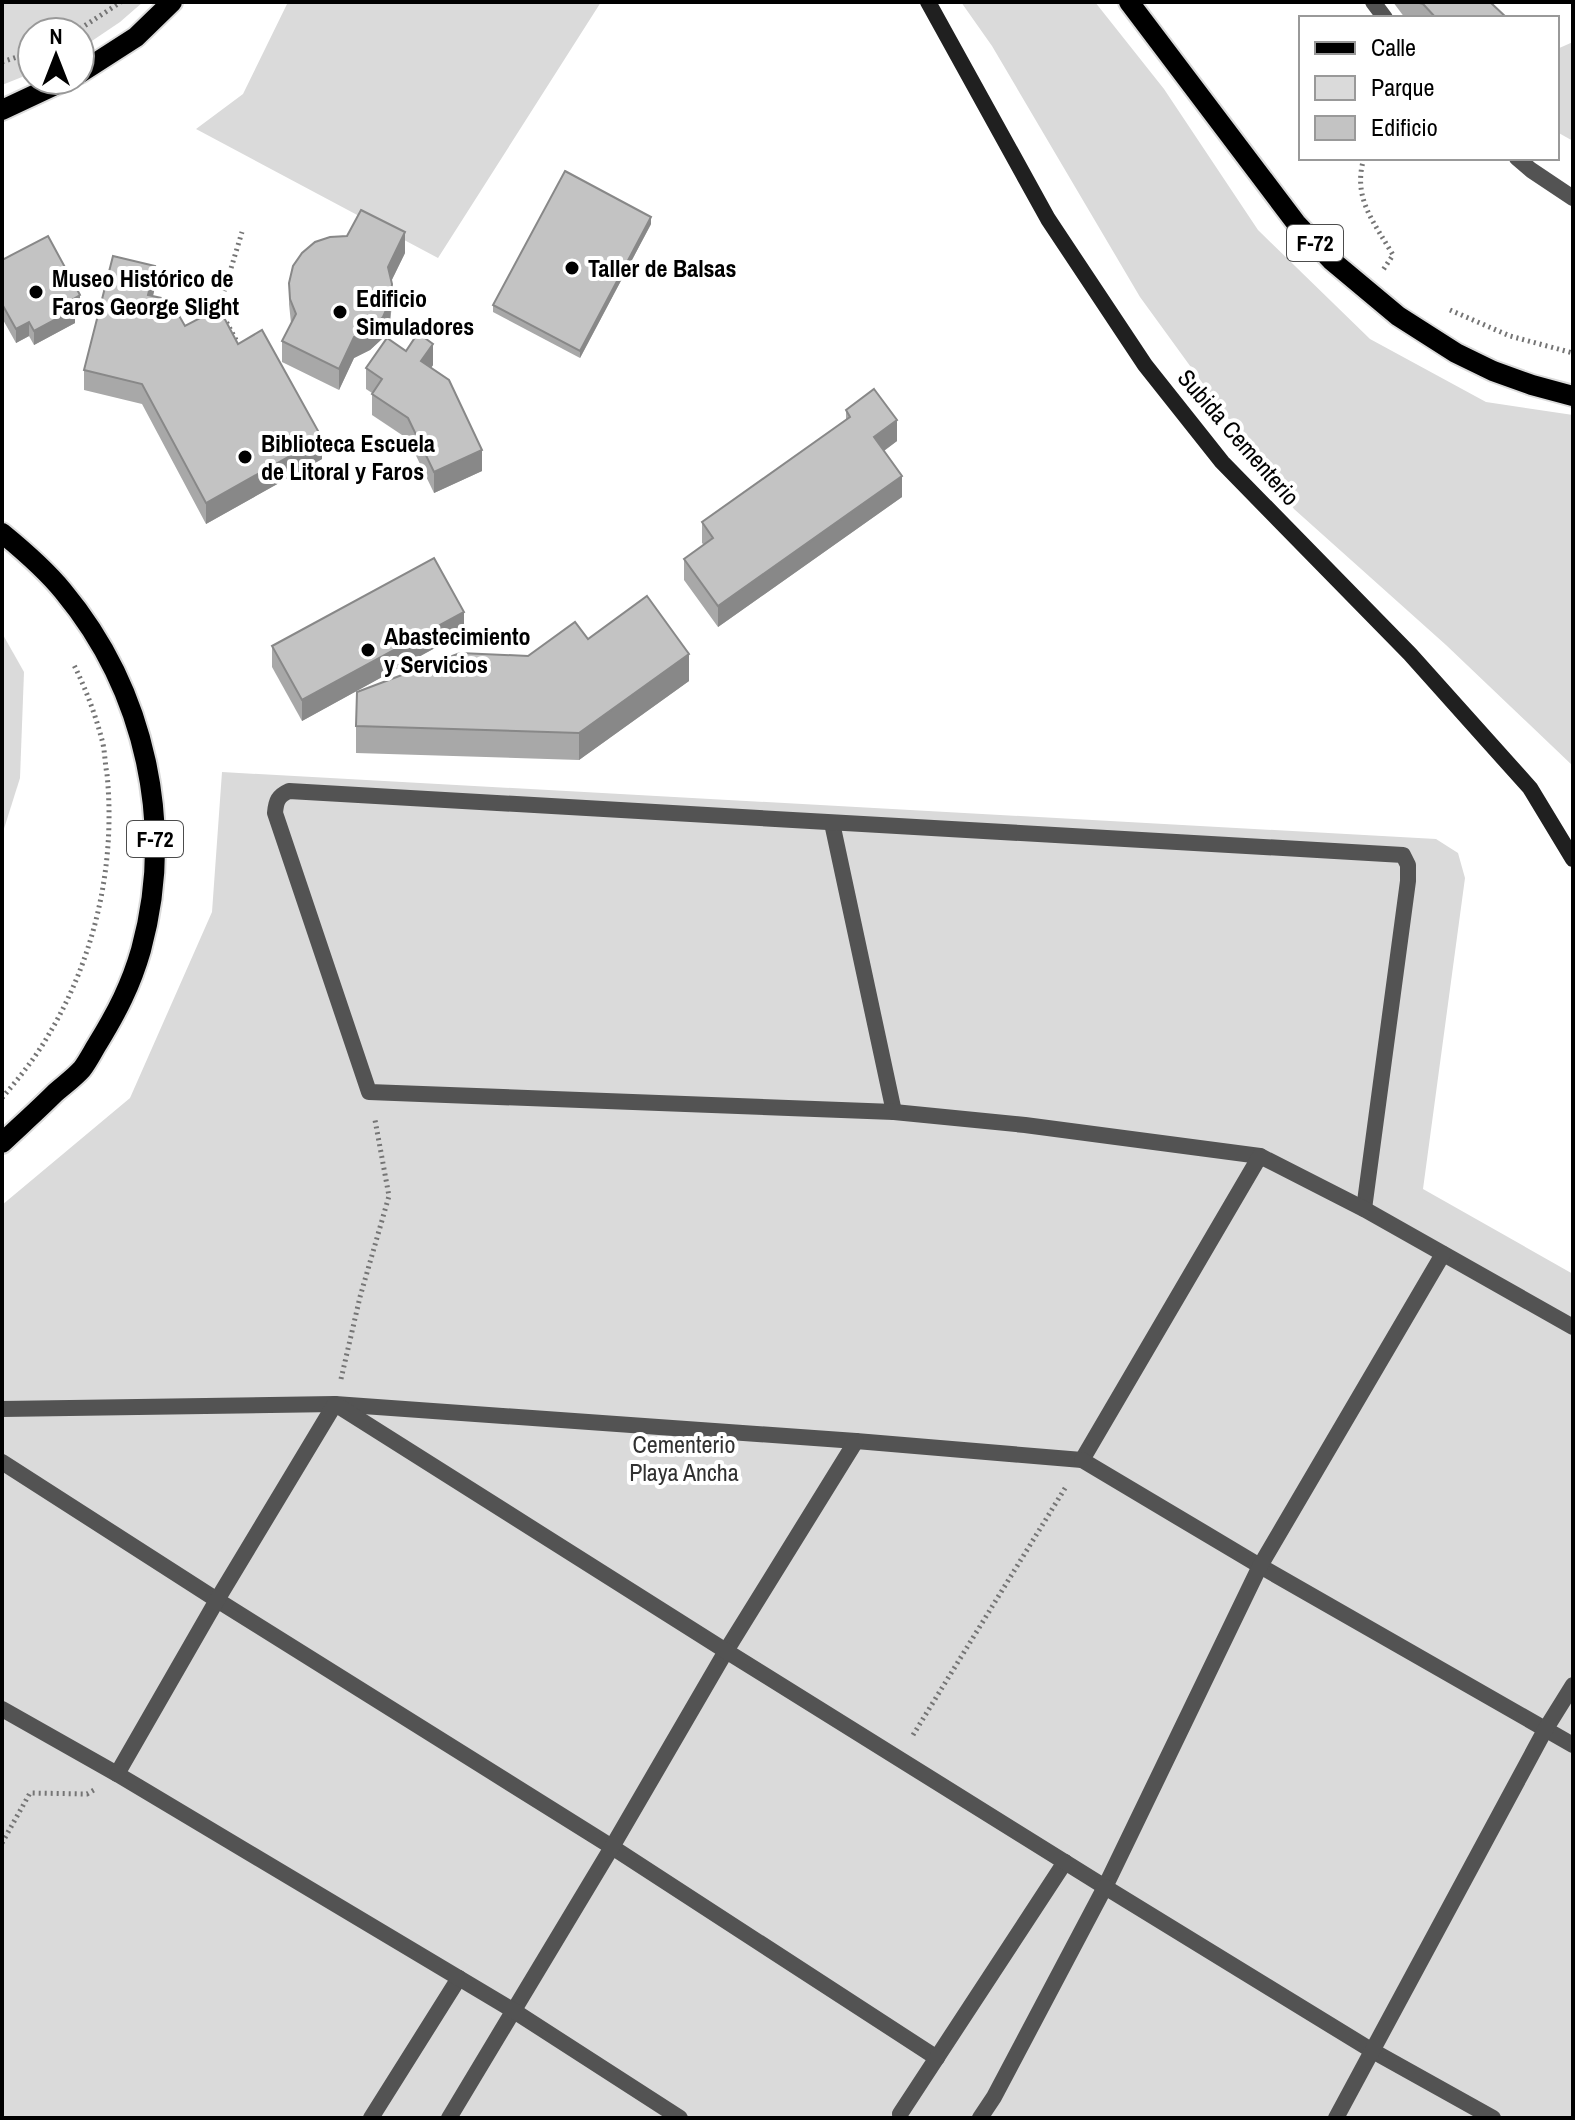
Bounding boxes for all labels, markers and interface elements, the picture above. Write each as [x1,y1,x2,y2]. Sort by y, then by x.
north arrow [16,16,96,96]
legend [1299,16,1559,160]
text: N [49,21,63,51]
text: Calle [1371,31,1416,63]
text: Parque [1371,71,1434,103]
text: Edificio [1371,111,1438,143]
road number: F-72 [1287,225,1343,261]
place label: Taller de Balsas [588,252,736,284]
marker: Taller de Balsas [563,259,581,277]
place label: Museo Histórico de Faros George Slight [52,262,240,322]
place label: Edificio Simuladores [356,282,474,342]
marker: Museo Histórico de Faros George Slight [27,283,45,301]
marker: Edificio Simuladores [331,303,349,321]
street label: Subida Cementerio [1171,362,1307,512]
place label: Biblioteca Escuela de Litoral y Faros [261,427,435,487]
marker: Biblioteca Escuela de Litoral y Faros [236,448,254,466]
place label: Abastecimiento y Servicios [384,620,531,680]
marker: Abastecimiento y Servicios [359,641,377,659]
road number: F-72 [127,821,183,857]
park label: Cementerio Playa Ancha [629,1428,739,1488]

